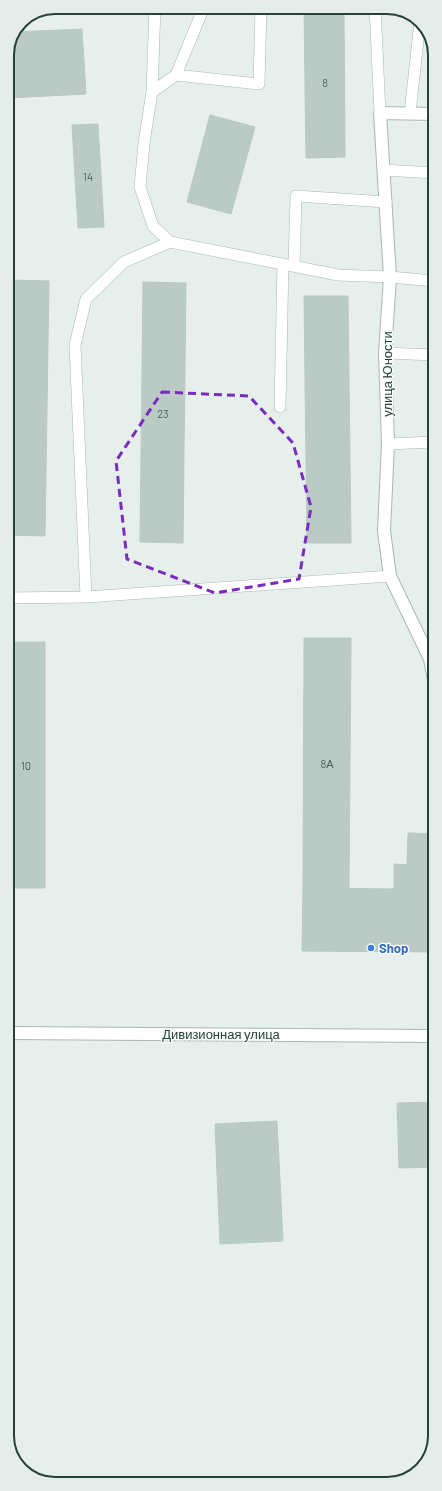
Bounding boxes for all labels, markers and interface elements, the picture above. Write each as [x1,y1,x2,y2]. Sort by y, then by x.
house number: 8 [322,76,328,89]
house number: 14 [83,170,93,183]
street label: улица Юности [379,331,395,417]
house number: 23 [157,407,169,420]
house number: 8А [320,757,334,770]
house number: 10 [21,759,31,772]
place label: Shop [379,940,408,956]
marker: Shop [366,943,376,953]
street label: Дивизионная улица [162,1026,281,1042]

